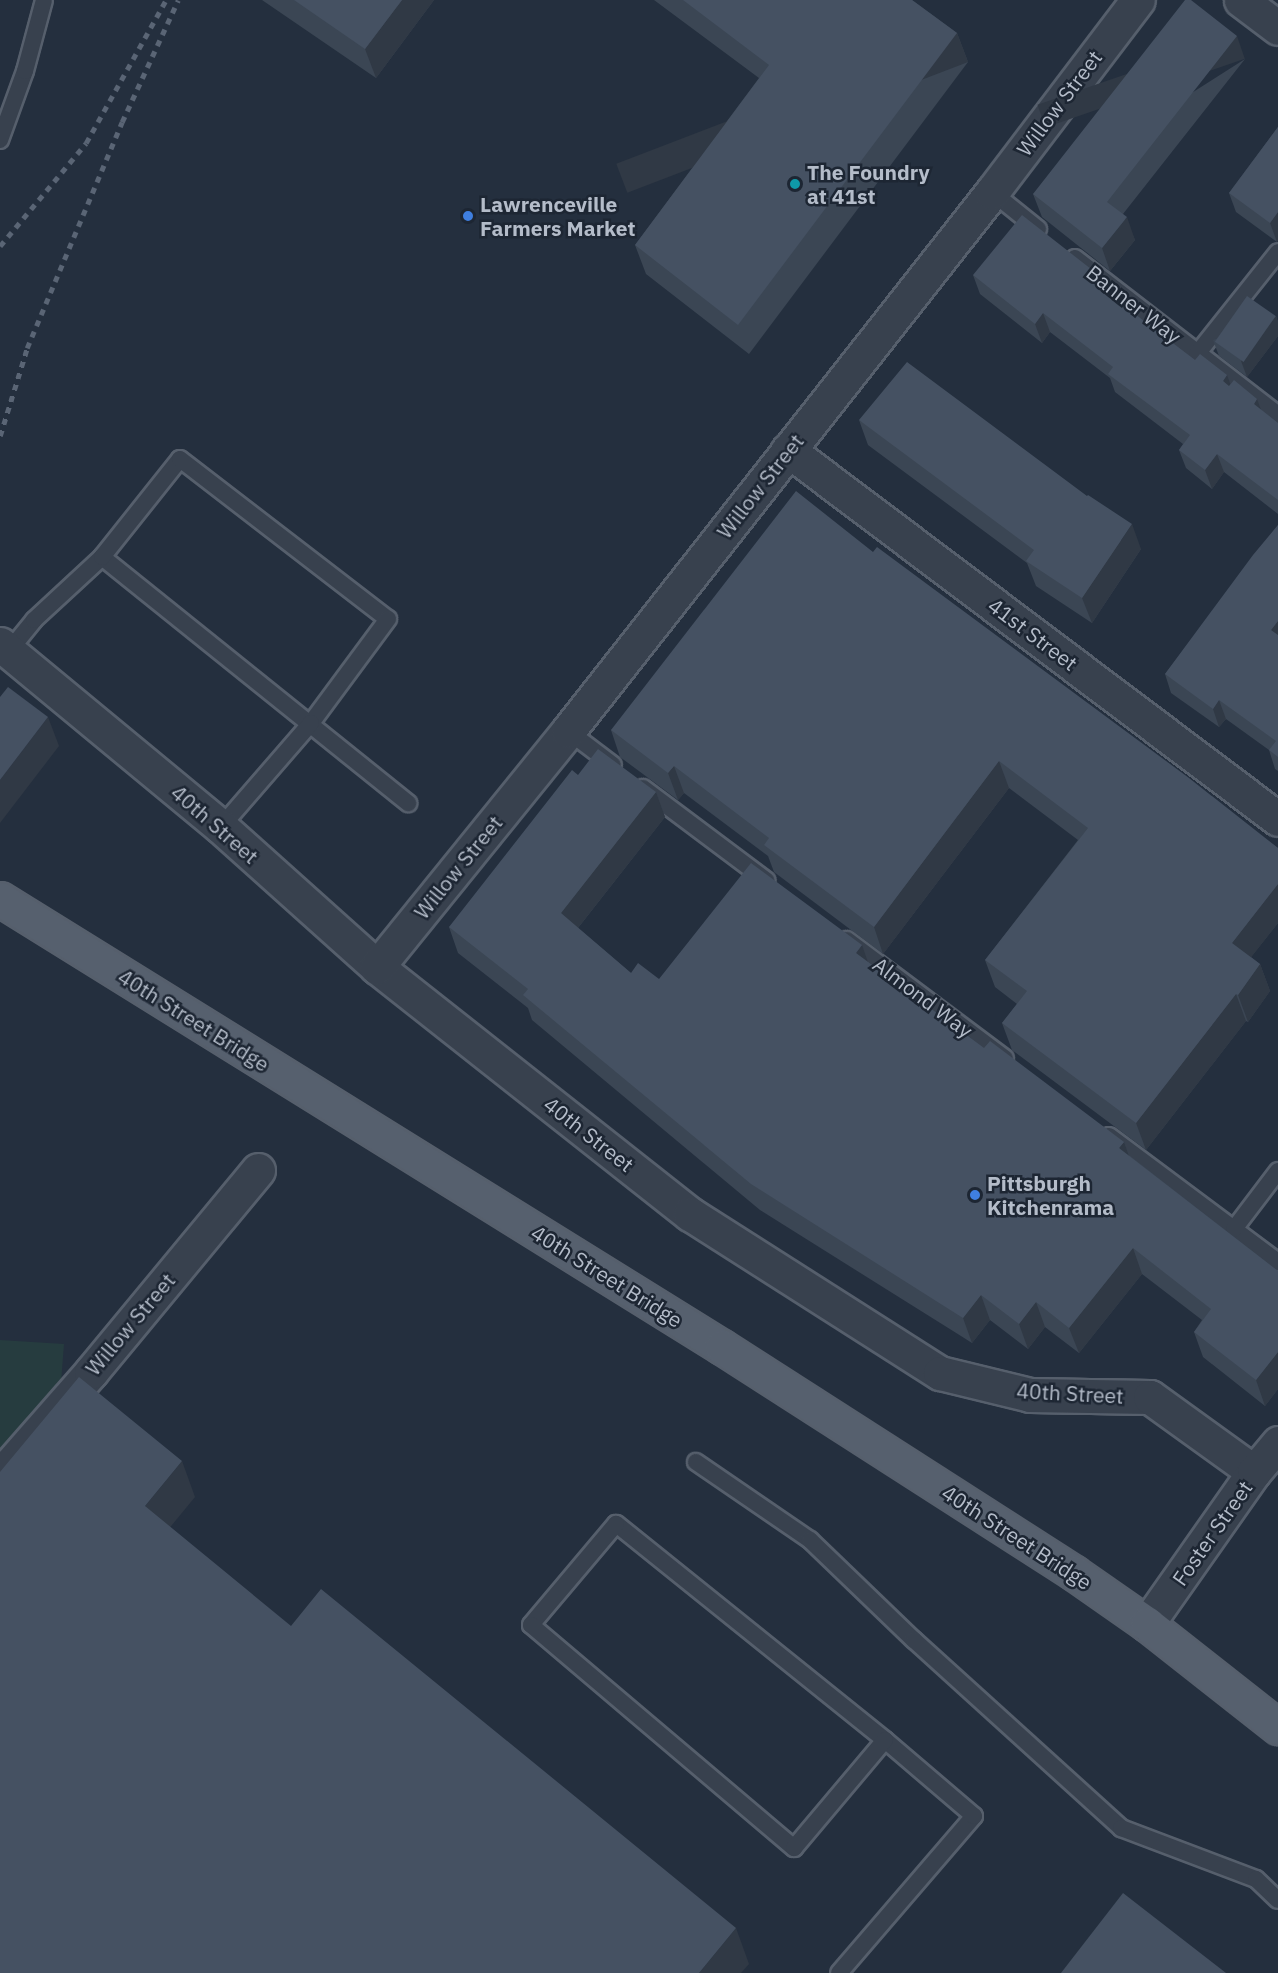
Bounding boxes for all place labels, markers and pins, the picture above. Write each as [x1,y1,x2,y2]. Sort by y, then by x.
place label: The Foundry at 41st [807,159,930,209]
marker: The Foundry at 41st [788,177,802,191]
place label: Lawrenceville Farmers Market [480,191,636,241]
marker: Lawrenceville Farmers Market [461,209,475,223]
place label: Pittsburgh Kitchenrama [987,1170,1114,1220]
marker: Pittsburgh Kitchenrama [968,1188,982,1202]

